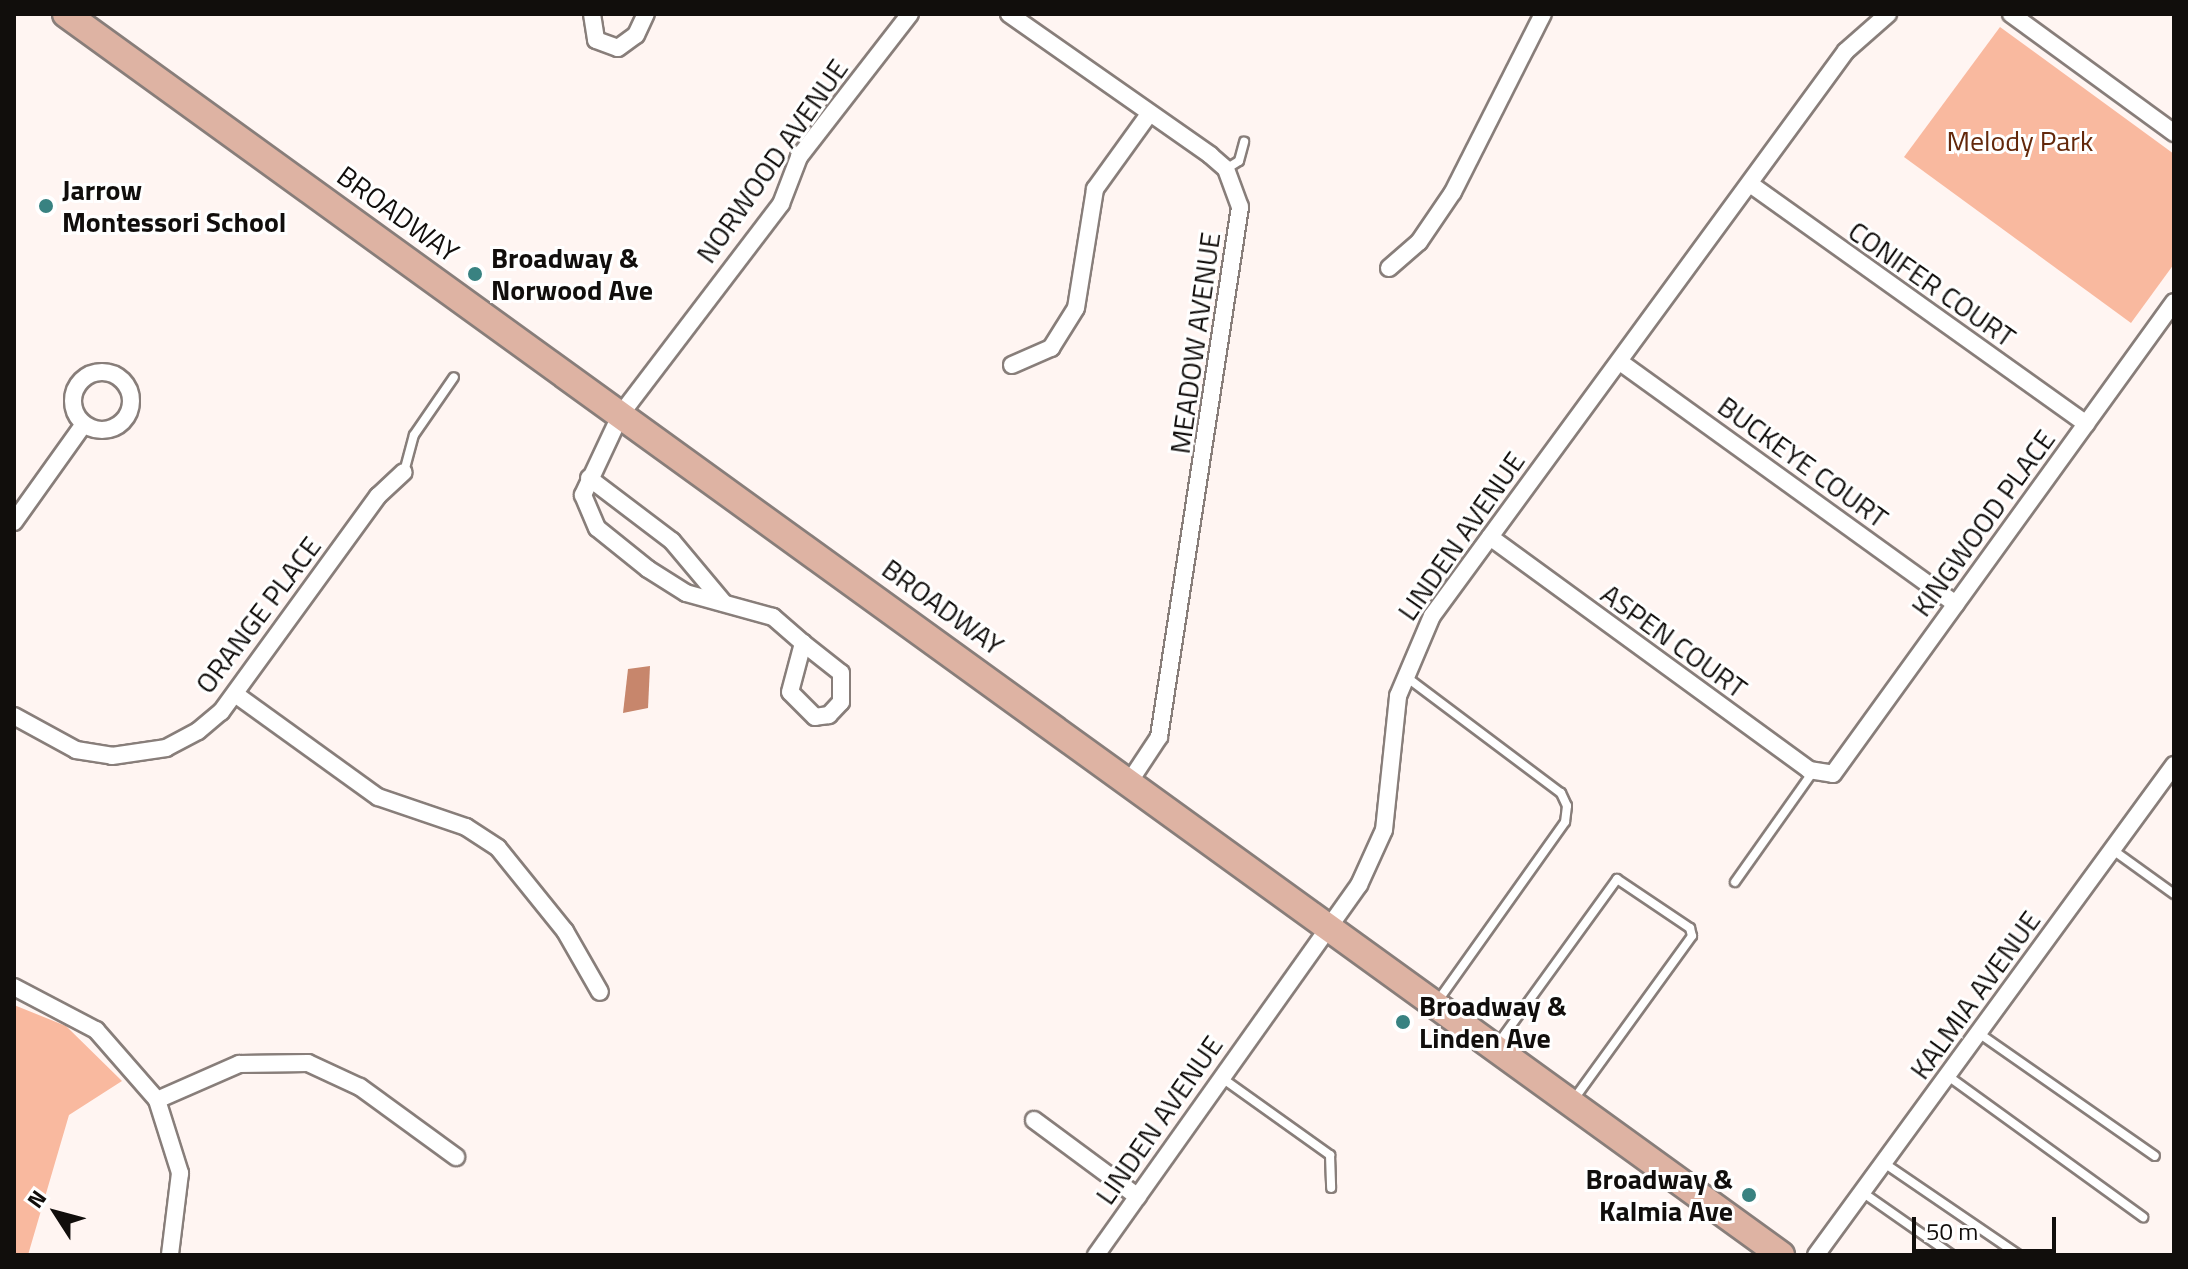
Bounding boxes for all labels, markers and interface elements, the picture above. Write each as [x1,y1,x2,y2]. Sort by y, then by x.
street label: NORWOOD AVENUE [689,53,855,269]
park label: Melody Park [1947,124,2093,158]
street label: BROADWAY [331,159,465,269]
place label: Jarrow Montessori School [62,173,286,239]
marker: Jarrow Montessori School [37,197,55,215]
street label: CONIFER COURT [1842,214,2022,354]
street label: MEADOW AVENUE [1163,230,1227,456]
place label: Broadway & Norwood Ave [491,241,653,307]
marker: Broadway & Norwood Ave [466,265,484,283]
street label: BUCKEYE COURT [1712,389,1894,535]
street label: KINGWOOD PLACE [1904,423,2062,623]
street label: LINDEN AVENUE [1390,445,1532,627]
street label: ORANGE PLACE [188,530,328,700]
street label: BROADWAY [876,552,1010,662]
street label: ASPEN COURT [1595,577,1753,705]
street label: KALMIA AVENUE [1903,904,2047,1086]
place label: Broadway & Linden Ave [1419,989,1567,1055]
marker: Broadway & Linden Ave [1394,1013,1412,1031]
street label: LINDEN AVENUE [1088,1029,1230,1211]
place label: Broadway & Kalmia Ave [1585,1162,1733,1228]
north arrow [16,1173,96,1253]
text: N [18,1183,55,1215]
marker: Broadway & Kalmia Ave [1740,1186,1758,1204]
scale bar [1916,1201,2060,1251]
text: 50 m [1926,1213,1978,1249]

